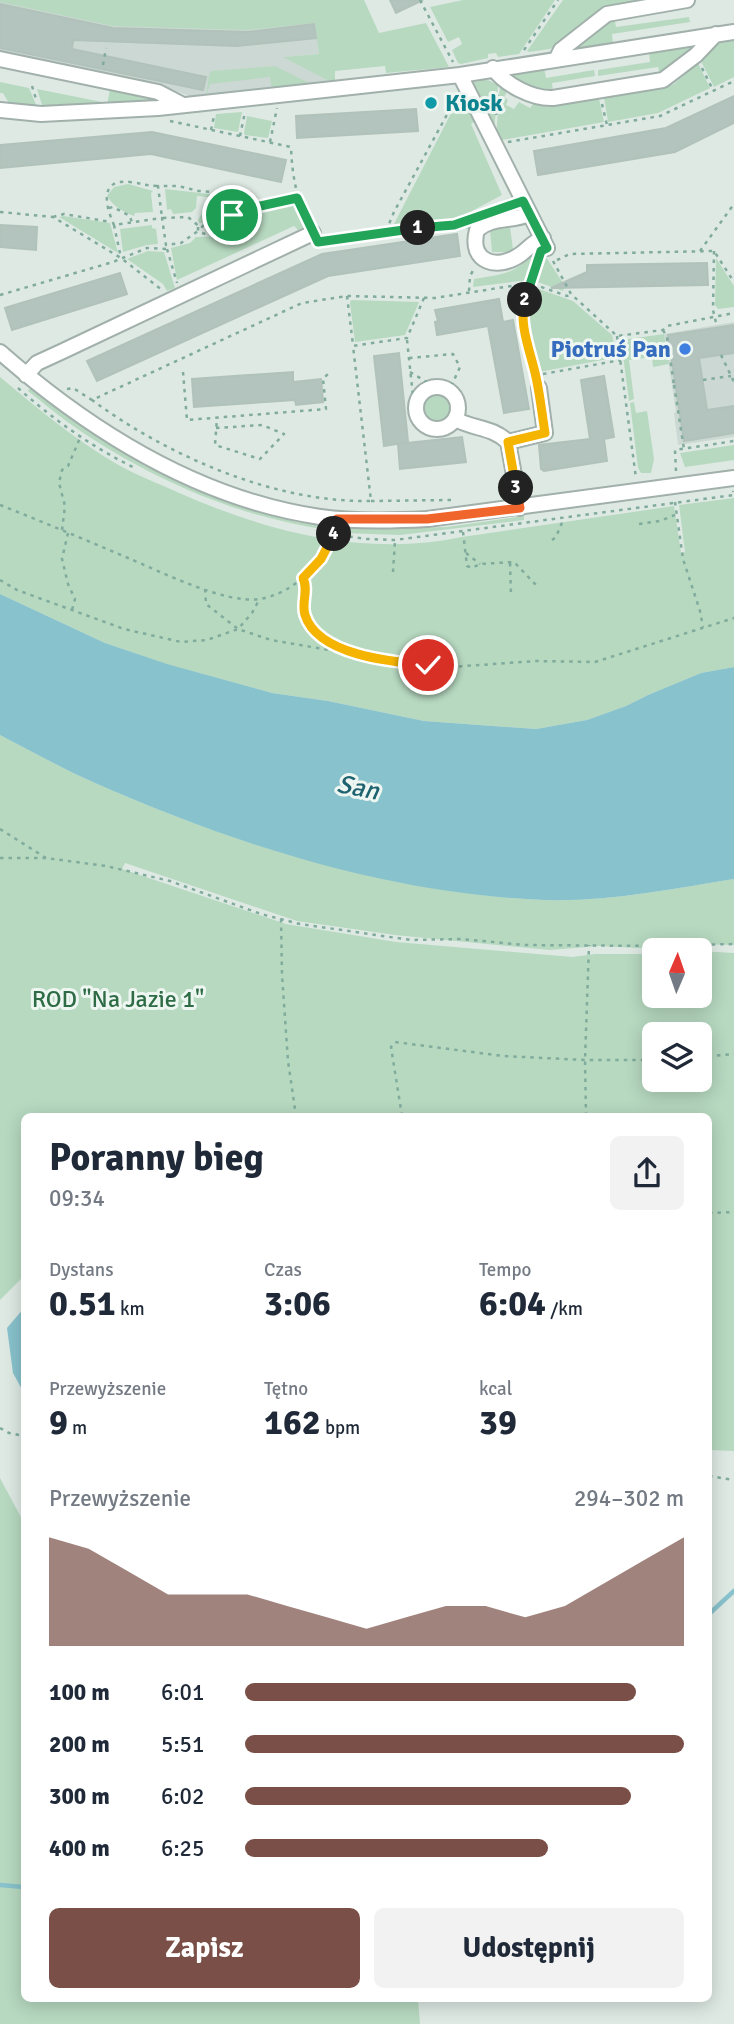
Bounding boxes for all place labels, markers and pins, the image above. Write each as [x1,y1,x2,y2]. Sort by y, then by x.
place label: Kiosk [445,88,503,118]
marker: Kiosk [423,95,439,111]
pin [202,185,262,245]
pin: 1 [400,210,436,246]
pin: 2 [508,282,542,318]
place label: Piotruś Pan [551,334,671,364]
marker: Piotruś Pan [677,341,693,357]
pin: 3 [498,470,534,505]
pin: 4 [316,516,352,552]
pin [398,635,458,695]

